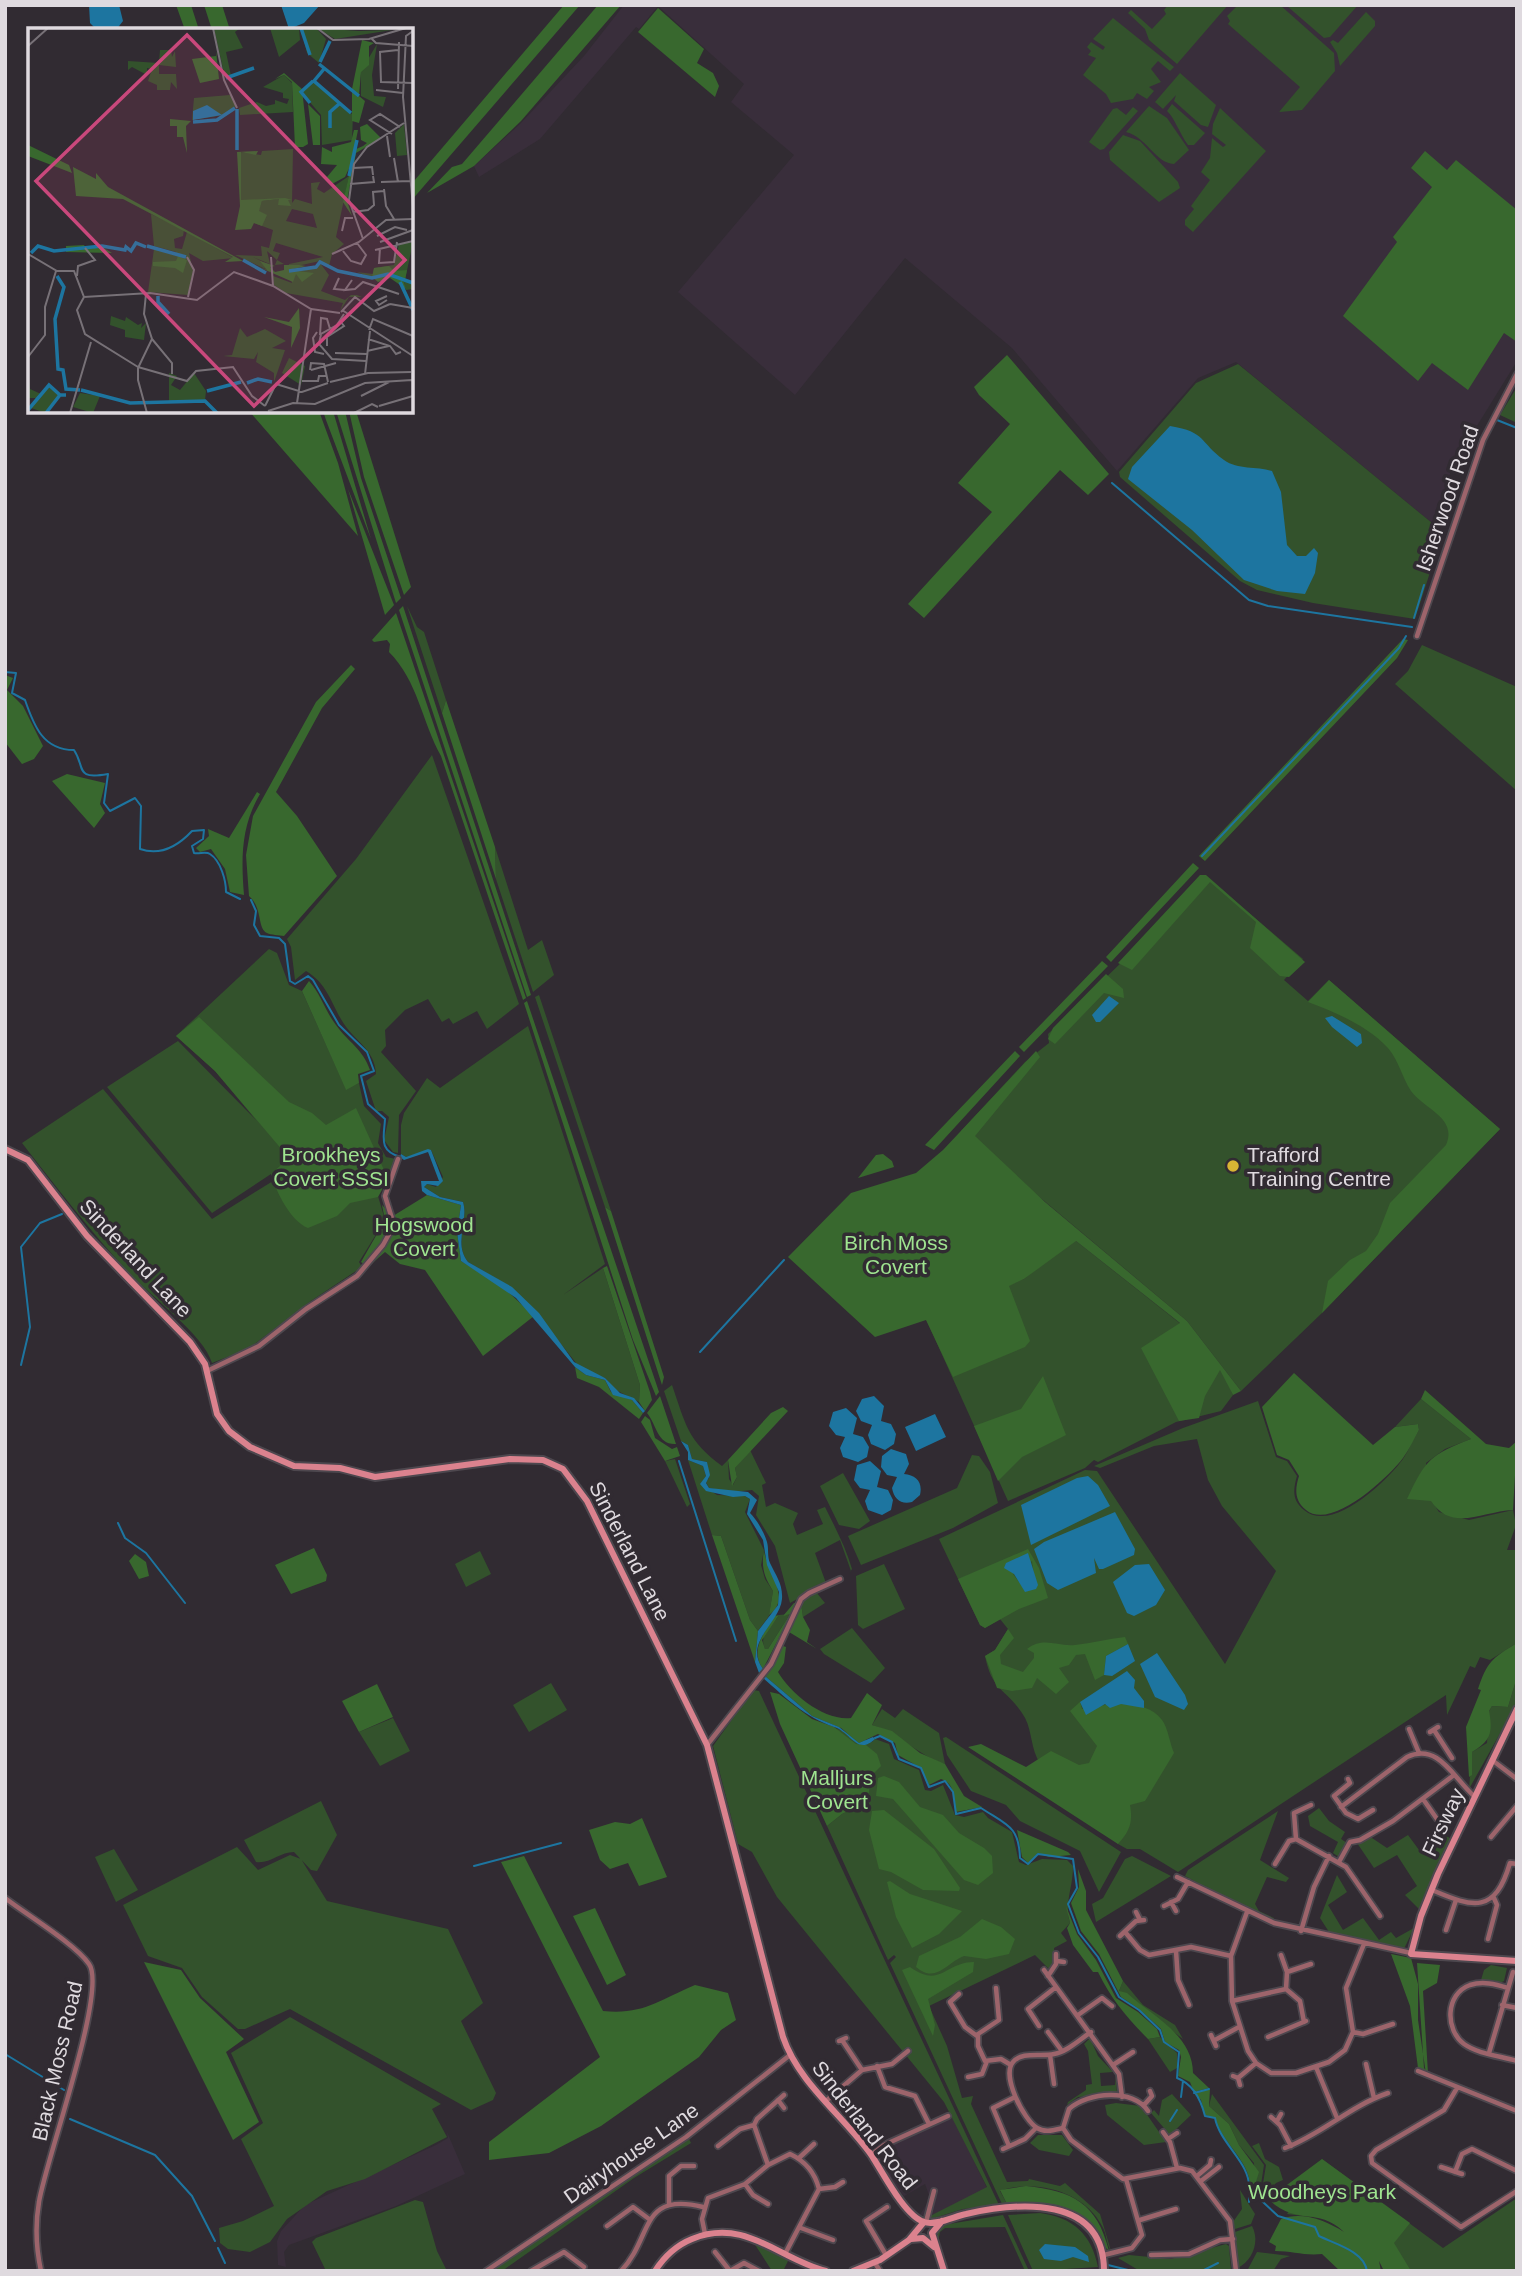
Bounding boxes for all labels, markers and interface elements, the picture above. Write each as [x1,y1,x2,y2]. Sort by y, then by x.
inset map [28,28,413,413]
street label: Isherwood Road [1411,422,1483,574]
park label: Brookheys Covert SSSI [273,1143,389,1190]
place label: Trafford Training Centre [1247,1143,1391,1190]
marker: Trafford Training Centre [1225,1158,1241,1174]
street label: Sinderland Lane [75,1194,197,1322]
park label: Hogswood Covert [374,1213,474,1260]
park label: Birch Moss Covert [844,1231,948,1278]
street label: Sinderland Lane [585,1478,675,1624]
park label: Malljurs Covert [801,1766,873,1813]
street label: Firsway [1417,1784,1469,1860]
street label: Black Moss Road [27,1979,87,2143]
street label: Sinderland Road [808,2056,922,2194]
street label: Dairyhouse Lane [559,2098,703,2208]
park label: Woodheys Park [1248,2180,1396,2203]

